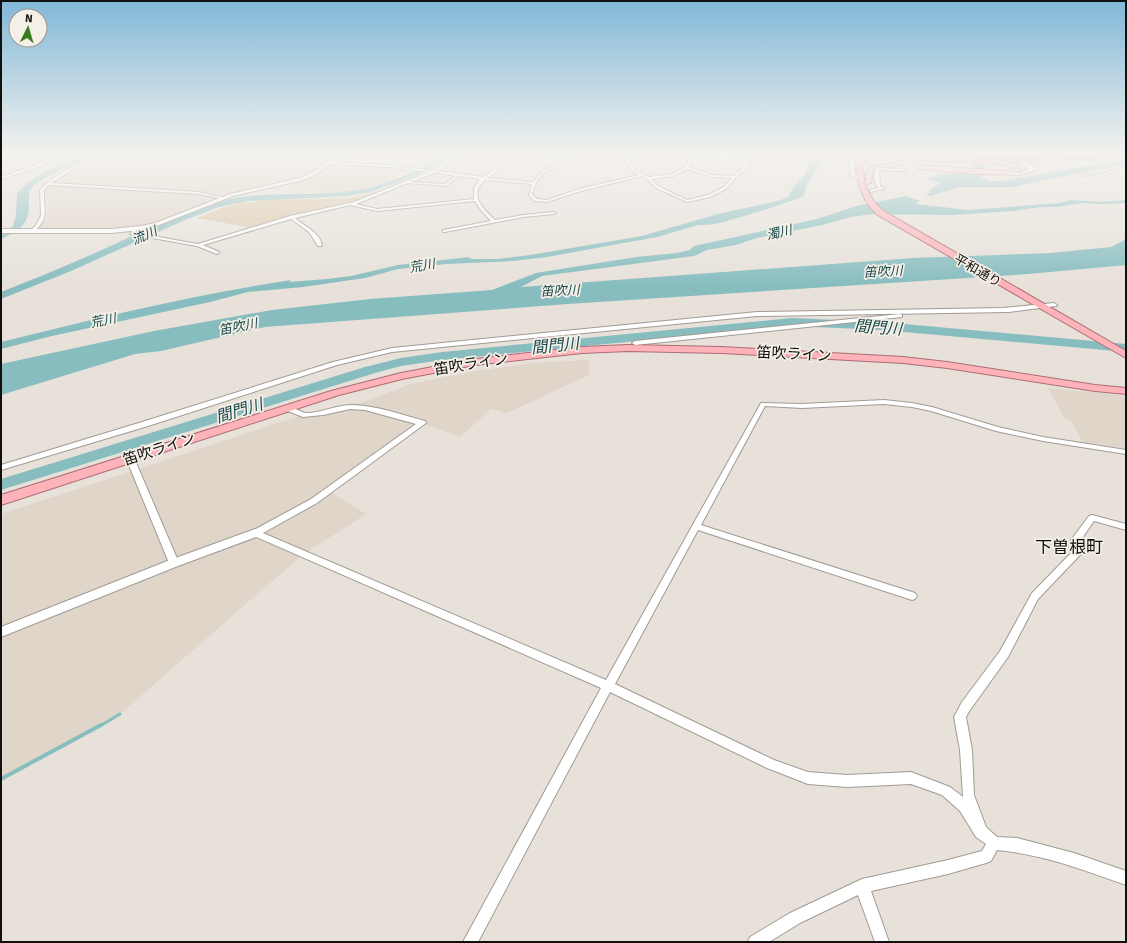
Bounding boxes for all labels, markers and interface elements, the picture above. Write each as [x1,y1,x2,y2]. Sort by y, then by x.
north arrow [8,8,48,48]
text: N [24,12,33,25]
water label: 濁川 [765,222,796,244]
water label: 流川 [129,223,161,248]
street label: 平和通り [951,251,1004,291]
water label: 荒川 [408,256,438,276]
water label: 笛吹川 [863,263,905,281]
water label: 笛吹川 [540,282,582,300]
water label: 荒川 [89,310,120,332]
water label: 笛吹川 [218,315,261,339]
water label: 間門川 [853,316,905,340]
water label: 間門川 [530,333,582,358]
street label: 笛吹ライン [756,343,832,365]
street label: 笛吹ライン [433,349,509,379]
water label: 間門川 [213,394,267,428]
street label: 笛吹ライン [121,429,197,469]
district label: 下曽根町 [1035,537,1103,558]

